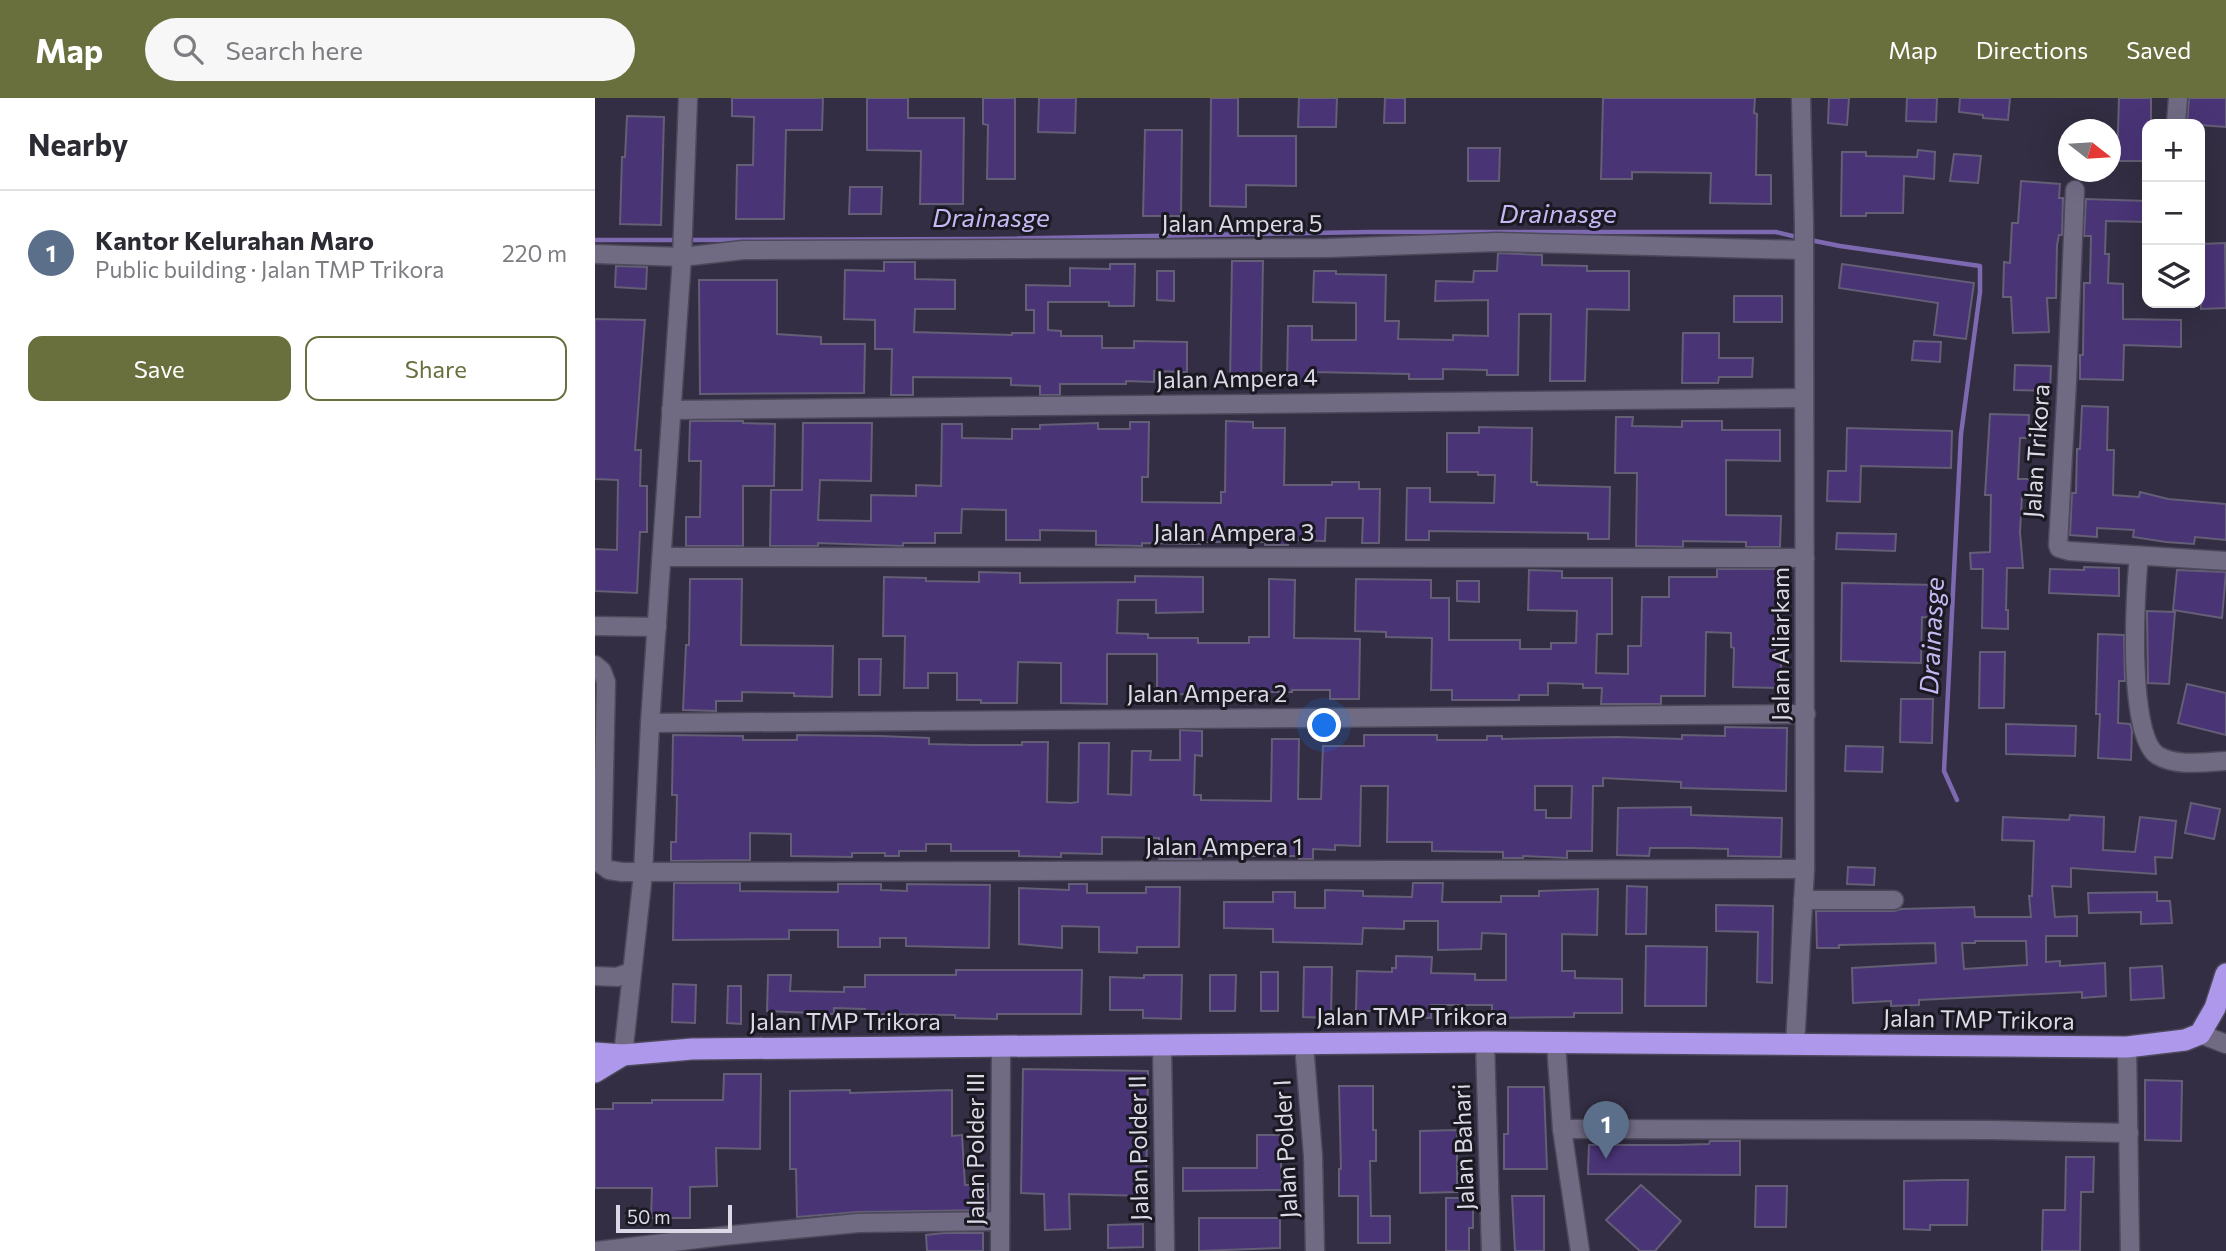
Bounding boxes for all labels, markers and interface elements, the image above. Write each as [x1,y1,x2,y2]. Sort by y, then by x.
search box [145,18,635,81]
text: Map [35,29,103,70]
icon: search [169,30,207,68]
text: Search here [225,34,363,65]
text: Map [1888,35,1938,64]
text: Directions [1976,35,2088,64]
text: Saved [2126,35,2191,64]
north arrow [2058,119,2121,182]
map controls [2142,119,2205,308]
button: + [2142,119,2205,182]
text: Nearby [28,125,128,162]
button: − [2142,182,2205,245]
water label: Drainasge [1499,197,1617,228]
water label: Drainasge [932,201,1050,232]
street label: Jalan Ampera 5 [1161,208,1323,237]
text: Kantor Kelurahan Maro [95,224,374,255]
text: 1 [46,239,56,267]
text: 220 m [502,239,567,267]
button: layers [2142,245,2205,308]
text: Public building · Jalan TMP Trikora [95,255,444,283]
button: Save [28,336,291,401]
button: Share [305,336,567,401]
street label: Jalan Ampera 4 [1156,362,1318,393]
street label: Jalan Trikora [2016,383,2055,519]
street label: Jalan Ampera 3 [1153,517,1315,546]
street label: Jalan Aliarkam [1765,567,1794,721]
water label: Drainasge [1912,576,1949,695]
street label: Jalan Ampera 2 [1127,678,1287,707]
your location [1307,708,1341,742]
street label: Jalan Ampera 1 [1145,831,1303,860]
street label: Jalan TMP Trikora [1316,1001,1508,1030]
street label: Jalan TMP Trikora [1883,1002,2075,1035]
street label: Jalan TMP Trikora [749,1006,941,1035]
street label: Jalan Polder III [960,1073,989,1225]
street label: Jalan Polder II [1122,1075,1153,1221]
street label: Jalan Polder I [1266,1079,1303,1219]
street label: Jalan Bahari [1446,1083,1479,1211]
pin: 1 [1583,1101,1629,1159]
scale bar [616,1202,731,1234]
text: 50 m [627,1205,671,1228]

